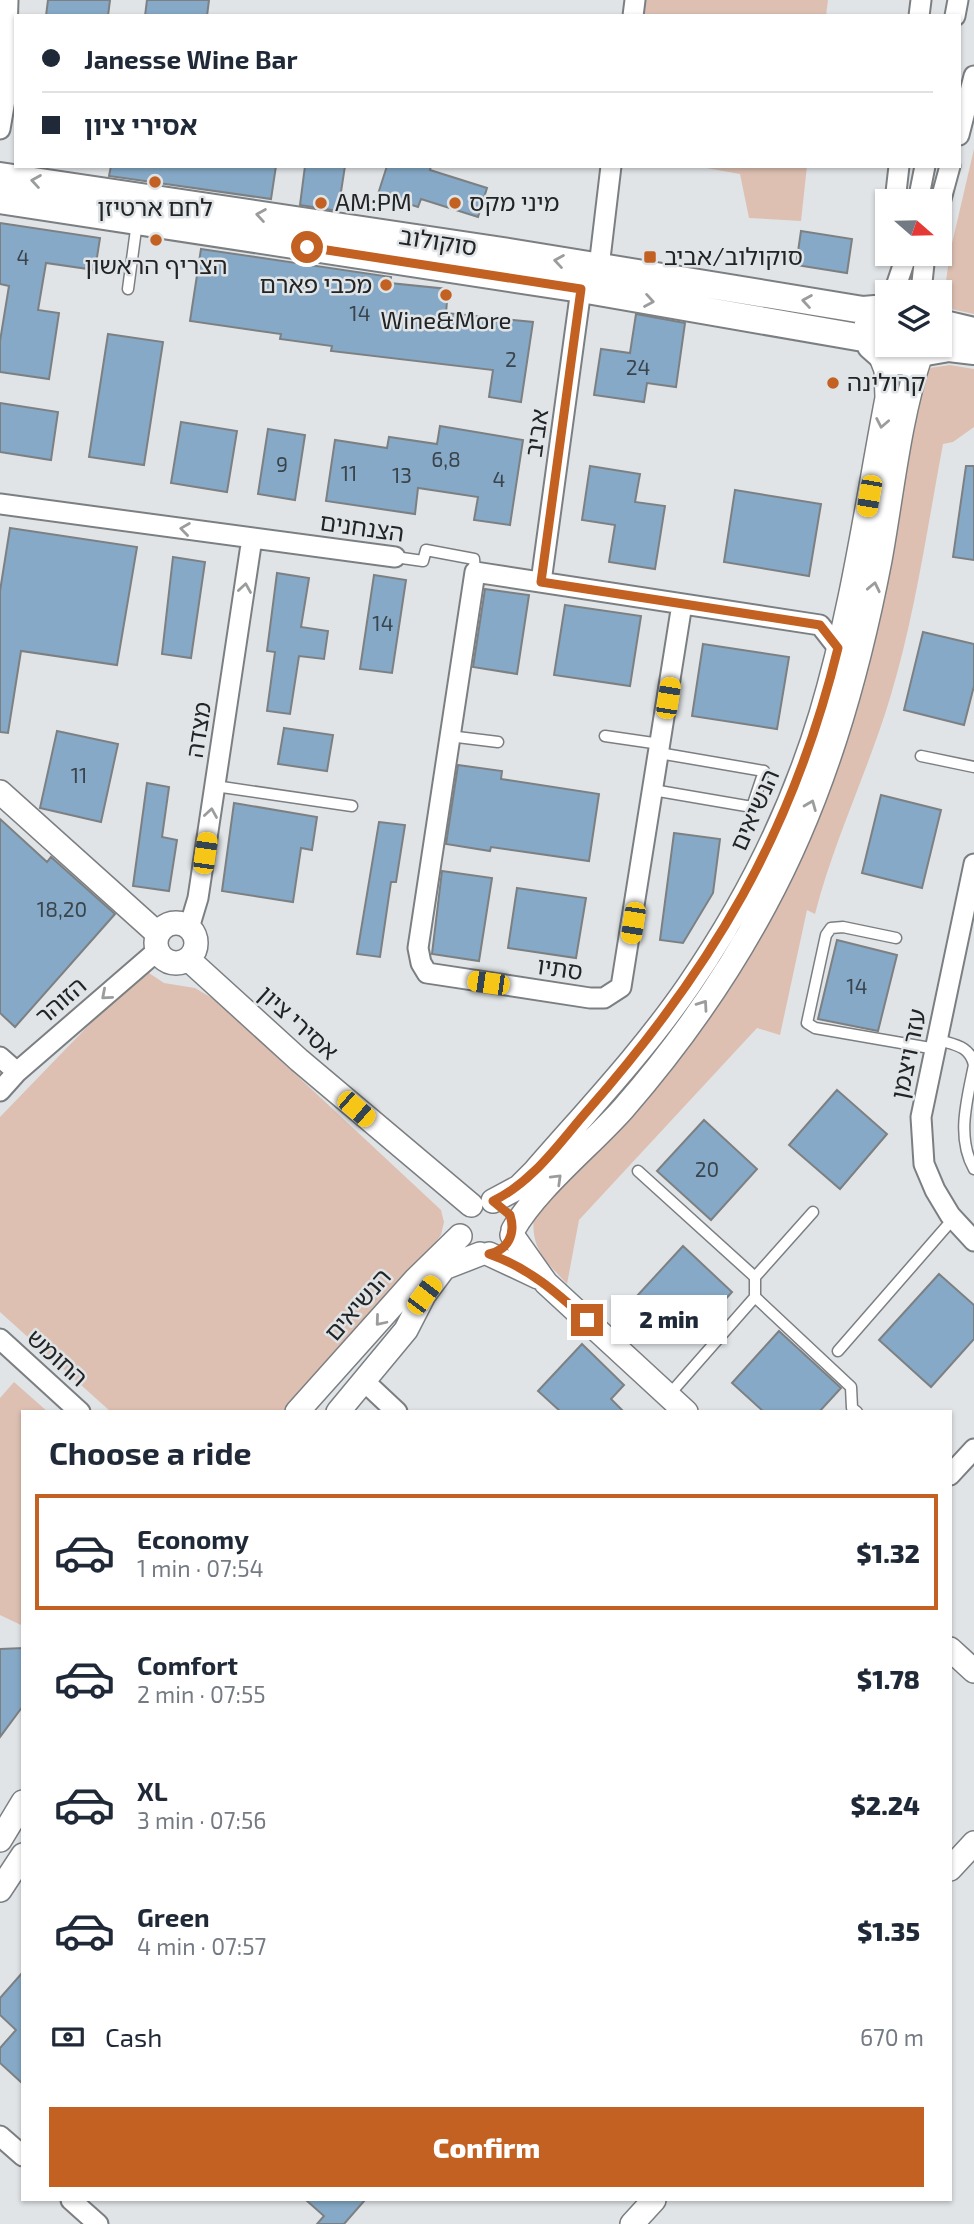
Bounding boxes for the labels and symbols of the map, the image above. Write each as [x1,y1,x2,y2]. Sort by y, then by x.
one-way arrow [30,174,42,189]
marker: לחם ארטיזן [147,174,163,190]
place label: AM:PM [335,187,412,216]
place label: מיני מקס [469,187,559,216]
north arrow [875,189,952,266]
place label: לחם ארטיזן [97,192,213,221]
marker: AM:PM [313,195,329,211]
marker: מיני מקס [447,195,463,211]
one-way arrow [255,208,267,223]
street label: סוקולוב [397,220,479,261]
route start [291,231,323,263]
marker: הצריף הראשון [148,232,164,248]
place label: סוקולוב/אביב [664,241,803,270]
house number: 4 [17,244,29,269]
marker: סוקולוב/אביב [642,249,658,265]
place label: הצריף הראשון [84,250,228,279]
one-way arrow [553,254,565,269]
place label: מכבי פארם [260,269,372,298]
marker: מכבי פארם [378,277,394,293]
marker: Wine&More [438,287,454,303]
one-way arrow [643,293,654,308]
one-way arrow [801,294,813,309]
house number: 14 [349,300,371,325]
place label: Wine&More [381,305,511,334]
house number: 2 [505,346,517,371]
house number: 24 [626,354,650,379]
place label: קרולינה [847,367,926,396]
marker: קרולינה [825,375,841,391]
street label: אביב [518,407,553,459]
one-way arrow [875,418,890,429]
house number: 6,8 [431,446,461,471]
house number: 9 [276,451,288,476]
house number: 11 [341,460,357,485]
house number: 13 [392,462,412,487]
house number: 4 [493,466,505,491]
car [856,473,883,519]
street label: הצנחנים [318,506,406,547]
one-way arrow [179,521,191,536]
one-way arrow [866,581,880,593]
one-way arrow [237,582,252,594]
house number: 14 [372,610,394,635]
car [655,676,682,720]
street label: מצדה [179,700,216,760]
house number: 11 [71,762,87,787]
street label: הנשיאים [723,764,784,855]
one-way arrow [803,800,817,812]
one-way arrow [203,807,218,819]
car [192,831,219,875]
house number: 18,20 [37,896,87,921]
car [620,901,647,945]
street label: סתיו [535,950,585,985]
street label: הזוהר [29,970,91,1030]
car [466,970,511,996]
house number: 14 [846,973,868,998]
street label: אסירי ציון [253,979,345,1065]
one-way arrow [101,987,114,999]
one-way arrow [695,1000,707,1013]
street label: עזר ויצמן [884,1006,931,1101]
car [334,1087,379,1131]
house number: 20 [695,1156,719,1181]
one-way arrow [549,1174,562,1187]
street label: הנשיאים [318,1262,396,1346]
car [403,1272,446,1318]
callout: 2 min [612,1296,727,1344]
route end [571,1304,603,1336]
one-way arrow [376,1313,388,1326]
street label: החומש [22,1322,94,1392]

